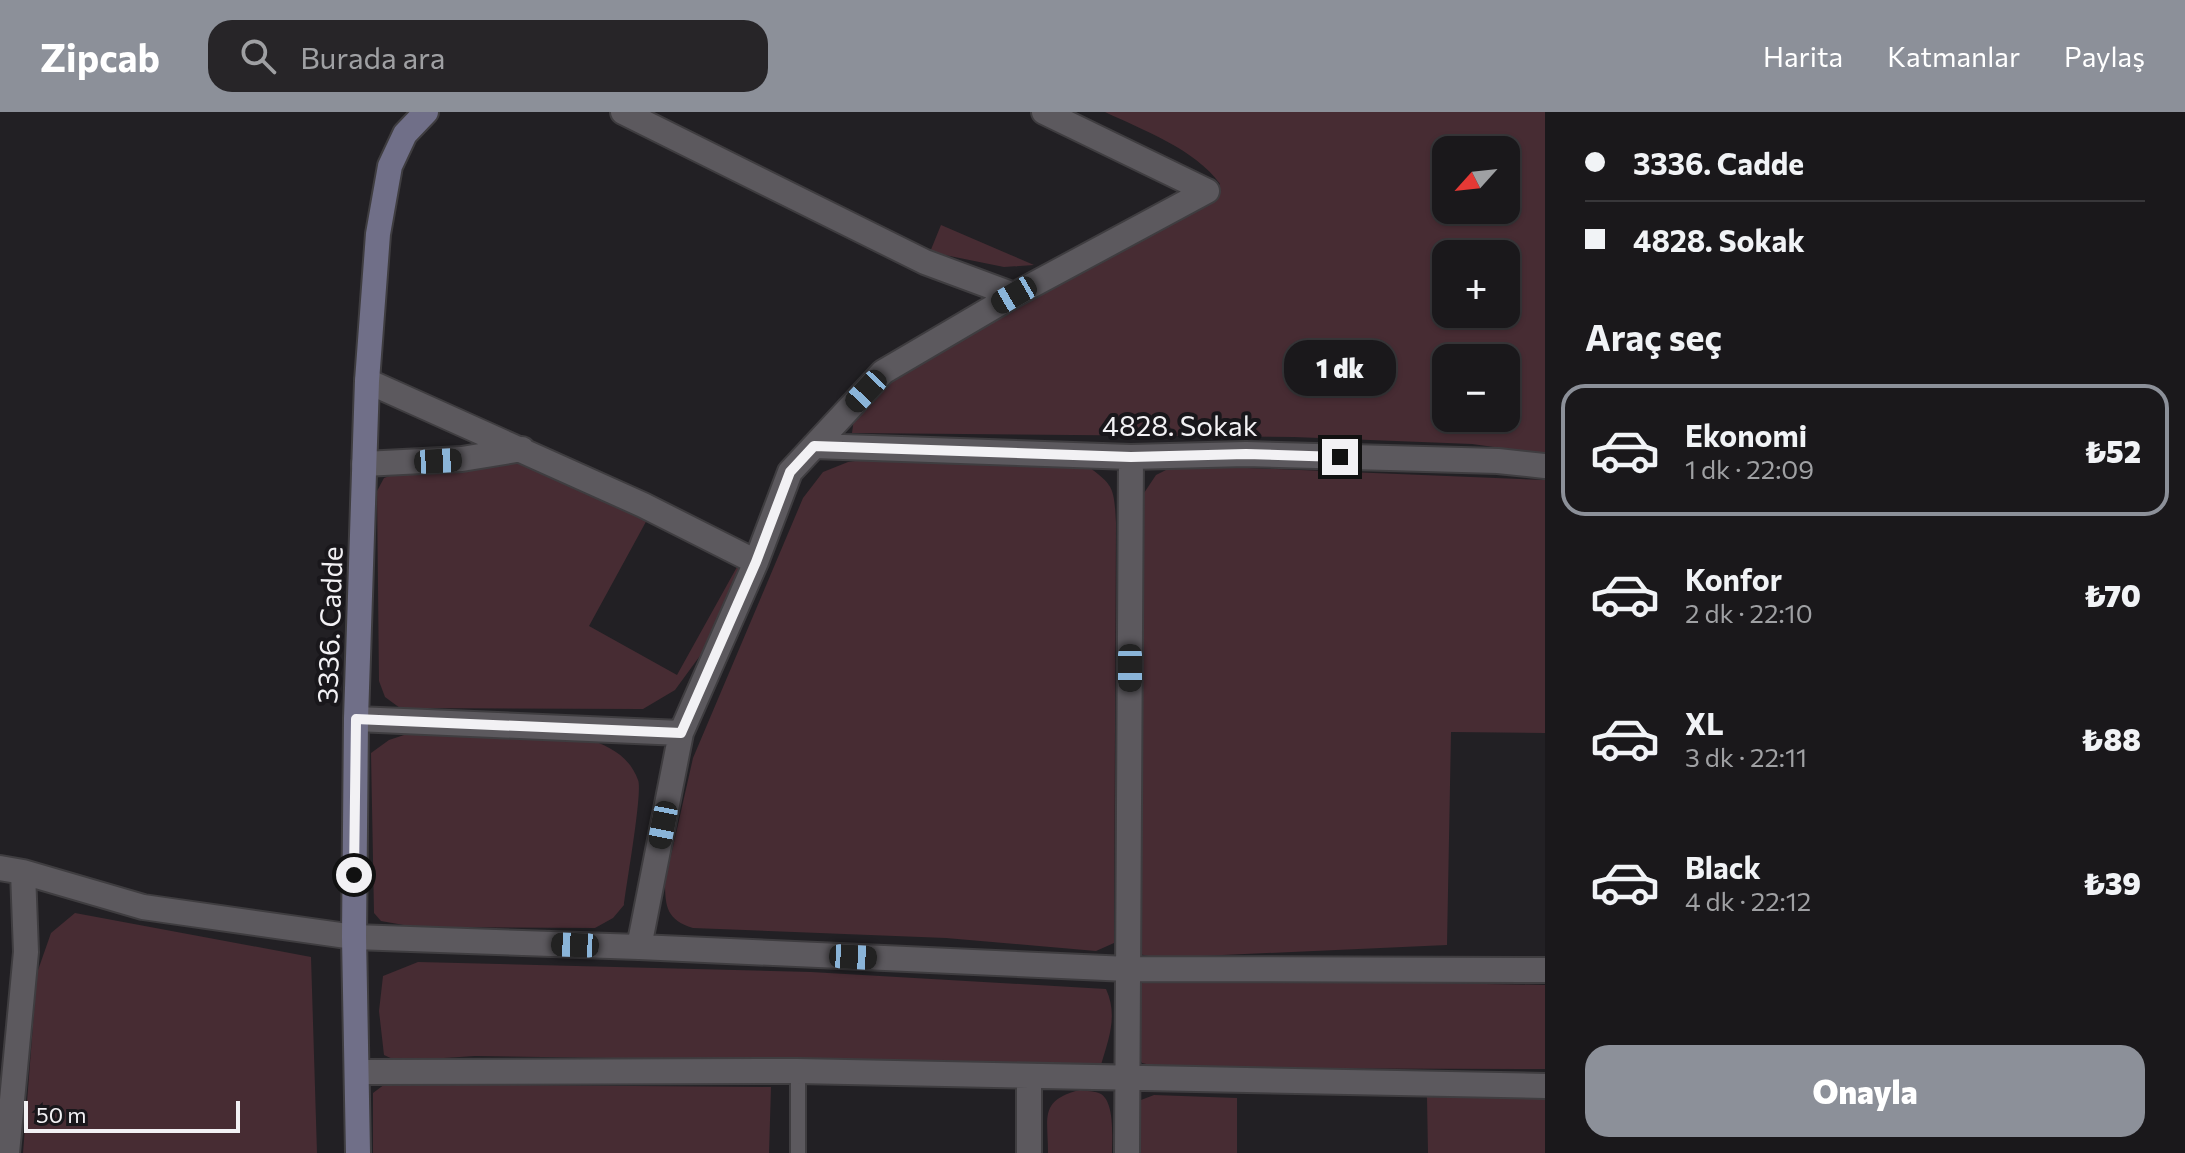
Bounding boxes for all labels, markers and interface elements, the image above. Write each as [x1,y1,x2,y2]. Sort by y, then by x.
search box [208,20,768,92]
text: Zipcab [40,33,160,80]
icon: search [236,34,280,78]
text: Burada ara [300,38,445,75]
text: Harita [1763,39,1843,73]
text: Katmanlar [1887,39,2020,73]
text: Paylaş [2064,39,2145,73]
north arrow [1432,136,1520,224]
map controls [1432,136,1520,432]
text: 3336. Cadde [1633,144,1804,181]
text: 4828. Sokak [1633,221,1805,258]
button: + [1432,240,1520,328]
car [987,273,1041,317]
text: Araç seç [1585,314,1722,358]
callout: 1 dk [1284,341,1396,397]
button: − [1432,344,1520,432]
text: 1 dk [1316,352,1364,383]
car [841,365,891,417]
street label: 4828. Sokak [1102,408,1258,442]
icon: car [1589,414,1661,486]
text: Ekonomi [1685,416,1807,453]
text: ₺52 [2084,432,2141,469]
route end [1322,439,1358,475]
car [413,448,463,474]
text: 1 dk · 22:09 [1685,453,1814,484]
street label: 3336. Cadde [309,546,349,704]
icon: car [1589,558,1661,630]
text: Konfor [1685,560,1782,597]
text: ₺70 [2084,576,2141,613]
text: 2 dk · 22:10 [1685,597,1813,628]
car [1118,644,1142,692]
icon: car [1589,702,1661,774]
text: XL [1685,704,1724,741]
text: ₺88 [2081,720,2141,757]
text: 3 dk · 22:11 [1685,741,1807,772]
car [647,799,679,851]
icon: car [1589,846,1661,918]
text: Black [1685,848,1761,885]
route start [336,857,372,893]
text: ₺39 [2083,864,2141,901]
text: 4 dk · 22:12 [1685,885,1811,916]
car [551,932,599,958]
car [828,944,878,970]
button: Onayla [1585,1045,2145,1137]
scale bar [24,1097,240,1133]
text: 50 m [36,1101,86,1128]

